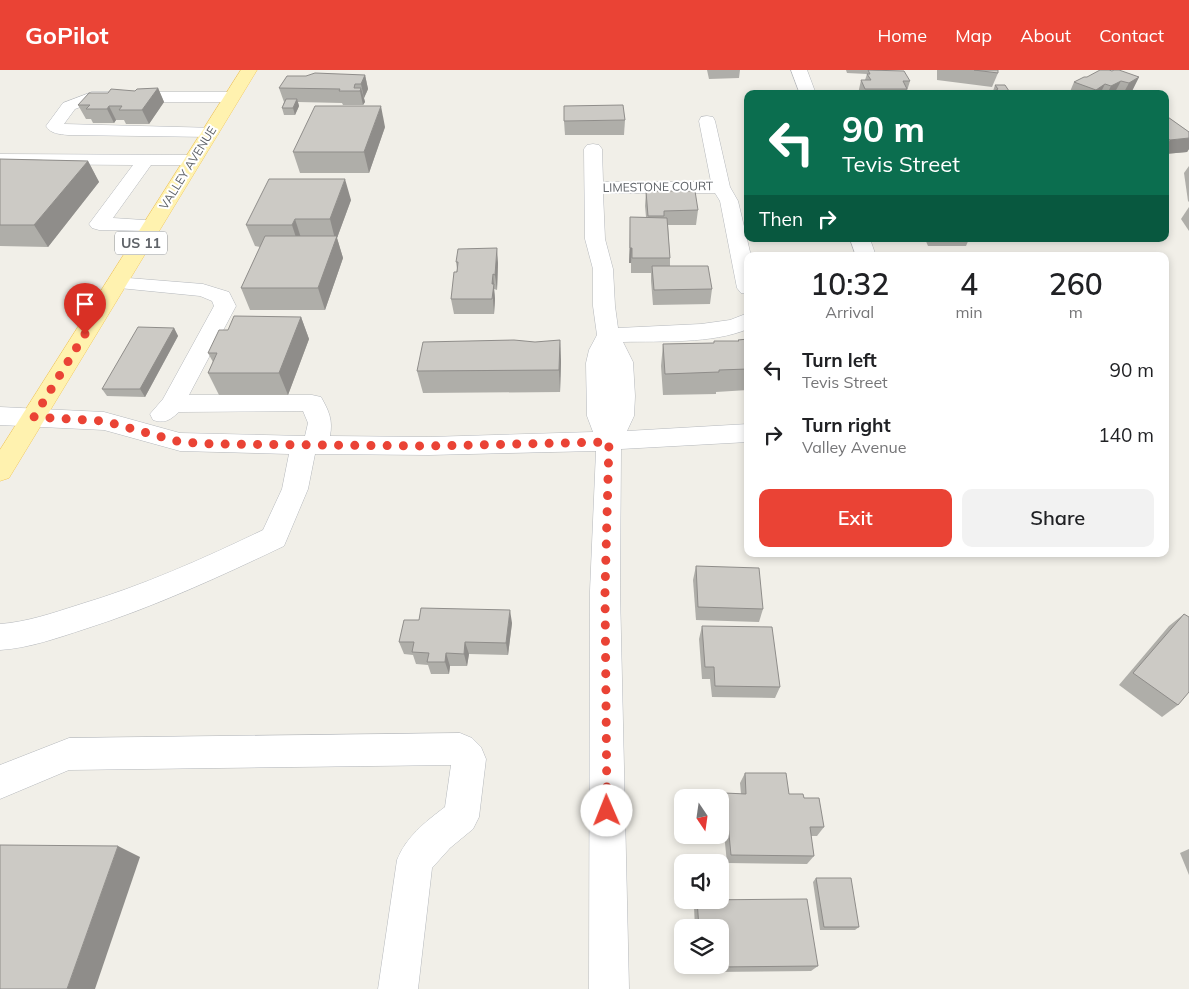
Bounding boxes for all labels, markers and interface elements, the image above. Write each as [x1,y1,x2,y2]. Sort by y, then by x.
text: GoPilot [25,20,109,50]
text: Home [877,24,927,47]
text: Map [955,24,992,47]
text: About [1020,24,1071,47]
text: Contact [1099,24,1164,47]
text: 90 m [842,107,925,151]
icon: left [759,110,824,175]
street label: VALLEY AVENUE [156,123,219,212]
text: Tevis Street [842,150,960,178]
street label: LIMESTONE COURT [603,178,714,195]
icon: right [813,205,841,233]
text: Then [759,207,803,231]
road number: US 11 [115,232,167,254]
text: 10:32 [810,265,889,303]
text: 4 [960,265,978,303]
text: 260 [1049,265,1103,303]
pin [64,283,106,334]
icon: arrive [71,290,99,318]
text: Arrival [825,302,874,322]
text: min [955,302,983,322]
text: m [1069,302,1083,322]
text: Turn left [802,348,877,372]
icon: left [759,356,787,384]
text: 90 m [1110,358,1154,382]
text: Tevis Street [802,372,888,392]
text: Turn right [802,413,891,437]
icon: right [759,421,787,449]
text: 140 m [1098,423,1154,447]
text: Valley Avenue [802,437,906,457]
button: Exit [759,489,952,547]
button: Share [962,489,1154,547]
position arrow [580,784,632,836]
north arrow [674,789,729,844]
map controls [674,789,729,974]
button: sound [674,854,729,909]
button: layers [674,919,729,974]

